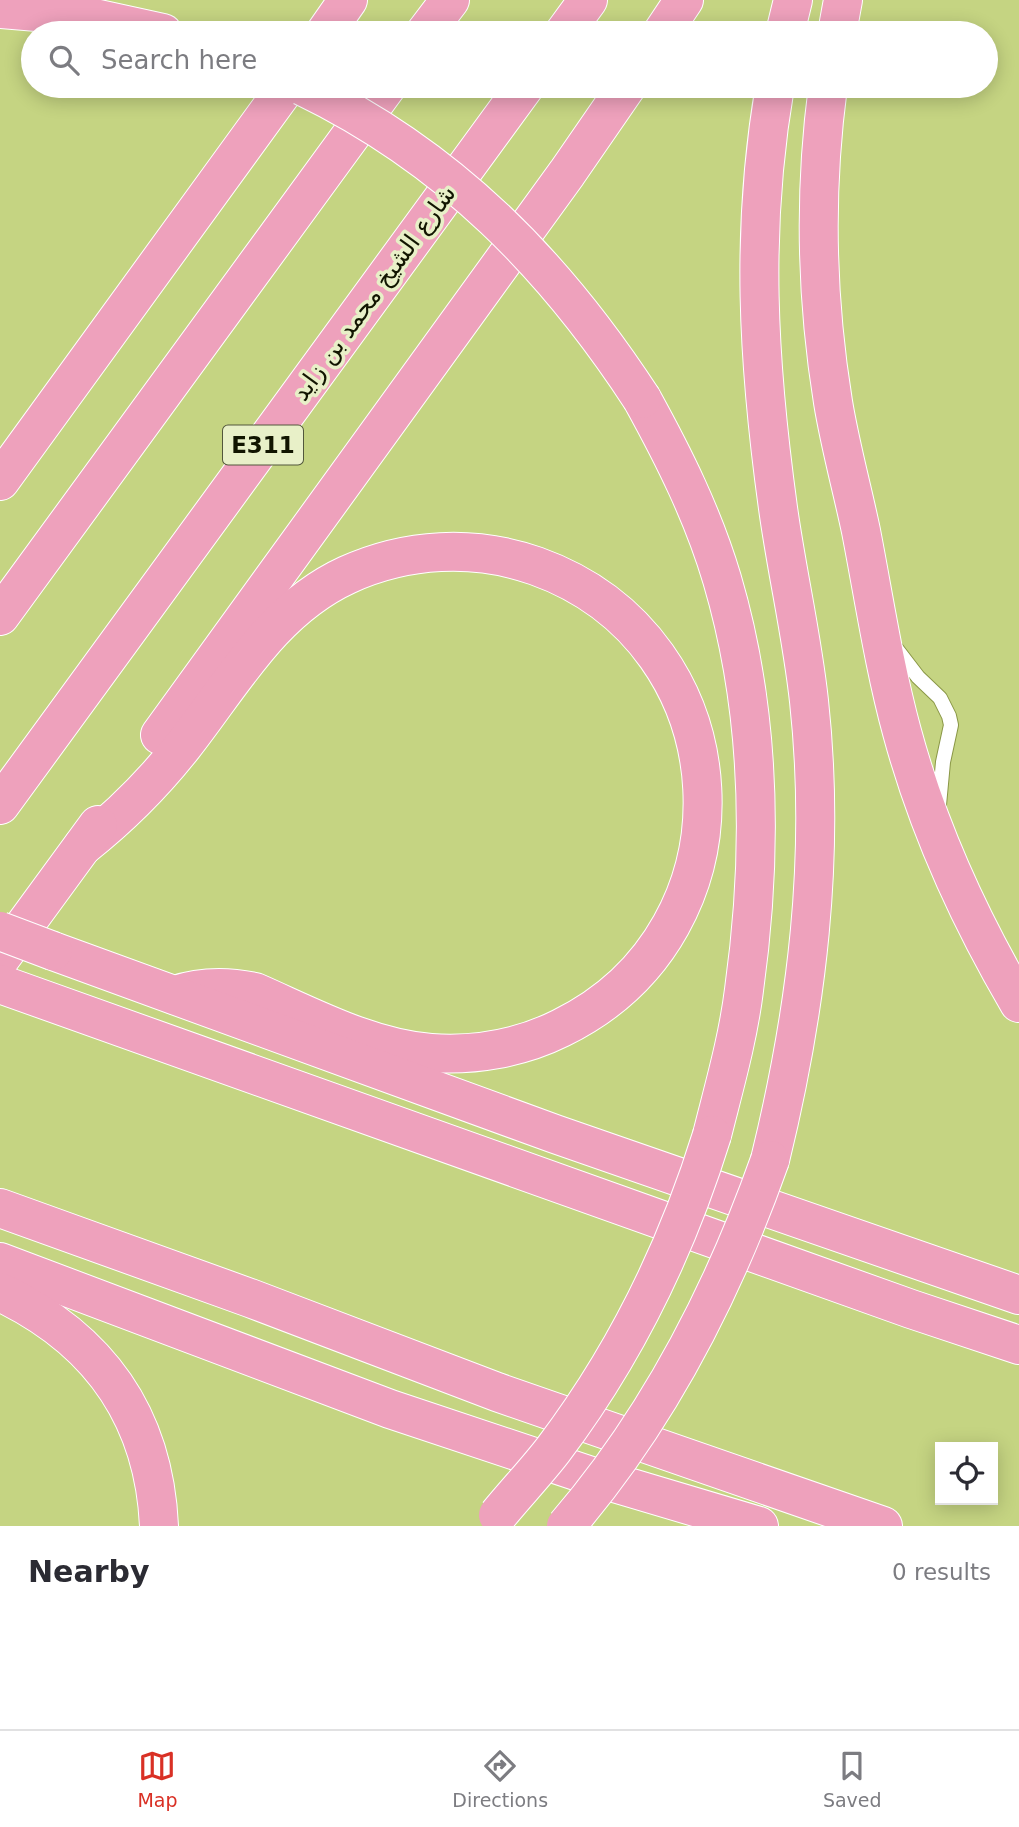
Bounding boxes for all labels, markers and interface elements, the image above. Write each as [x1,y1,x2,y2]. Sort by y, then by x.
search box [21,21,998,98]
icon: search [45,41,83,79]
text: Search here [101,45,257,75]
street label: شارع الشيخ محمد بن زايد [286,180,462,406]
road number: E311 [223,426,303,464]
map controls [935,1442,998,1505]
button: locate [935,1442,998,1505]
text: Nearby [28,1554,150,1589]
text: 0 results [892,1559,991,1585]
tab: Map [137,1747,178,1811]
tab: Directions [452,1747,548,1811]
tab: Saved [823,1747,882,1811]

